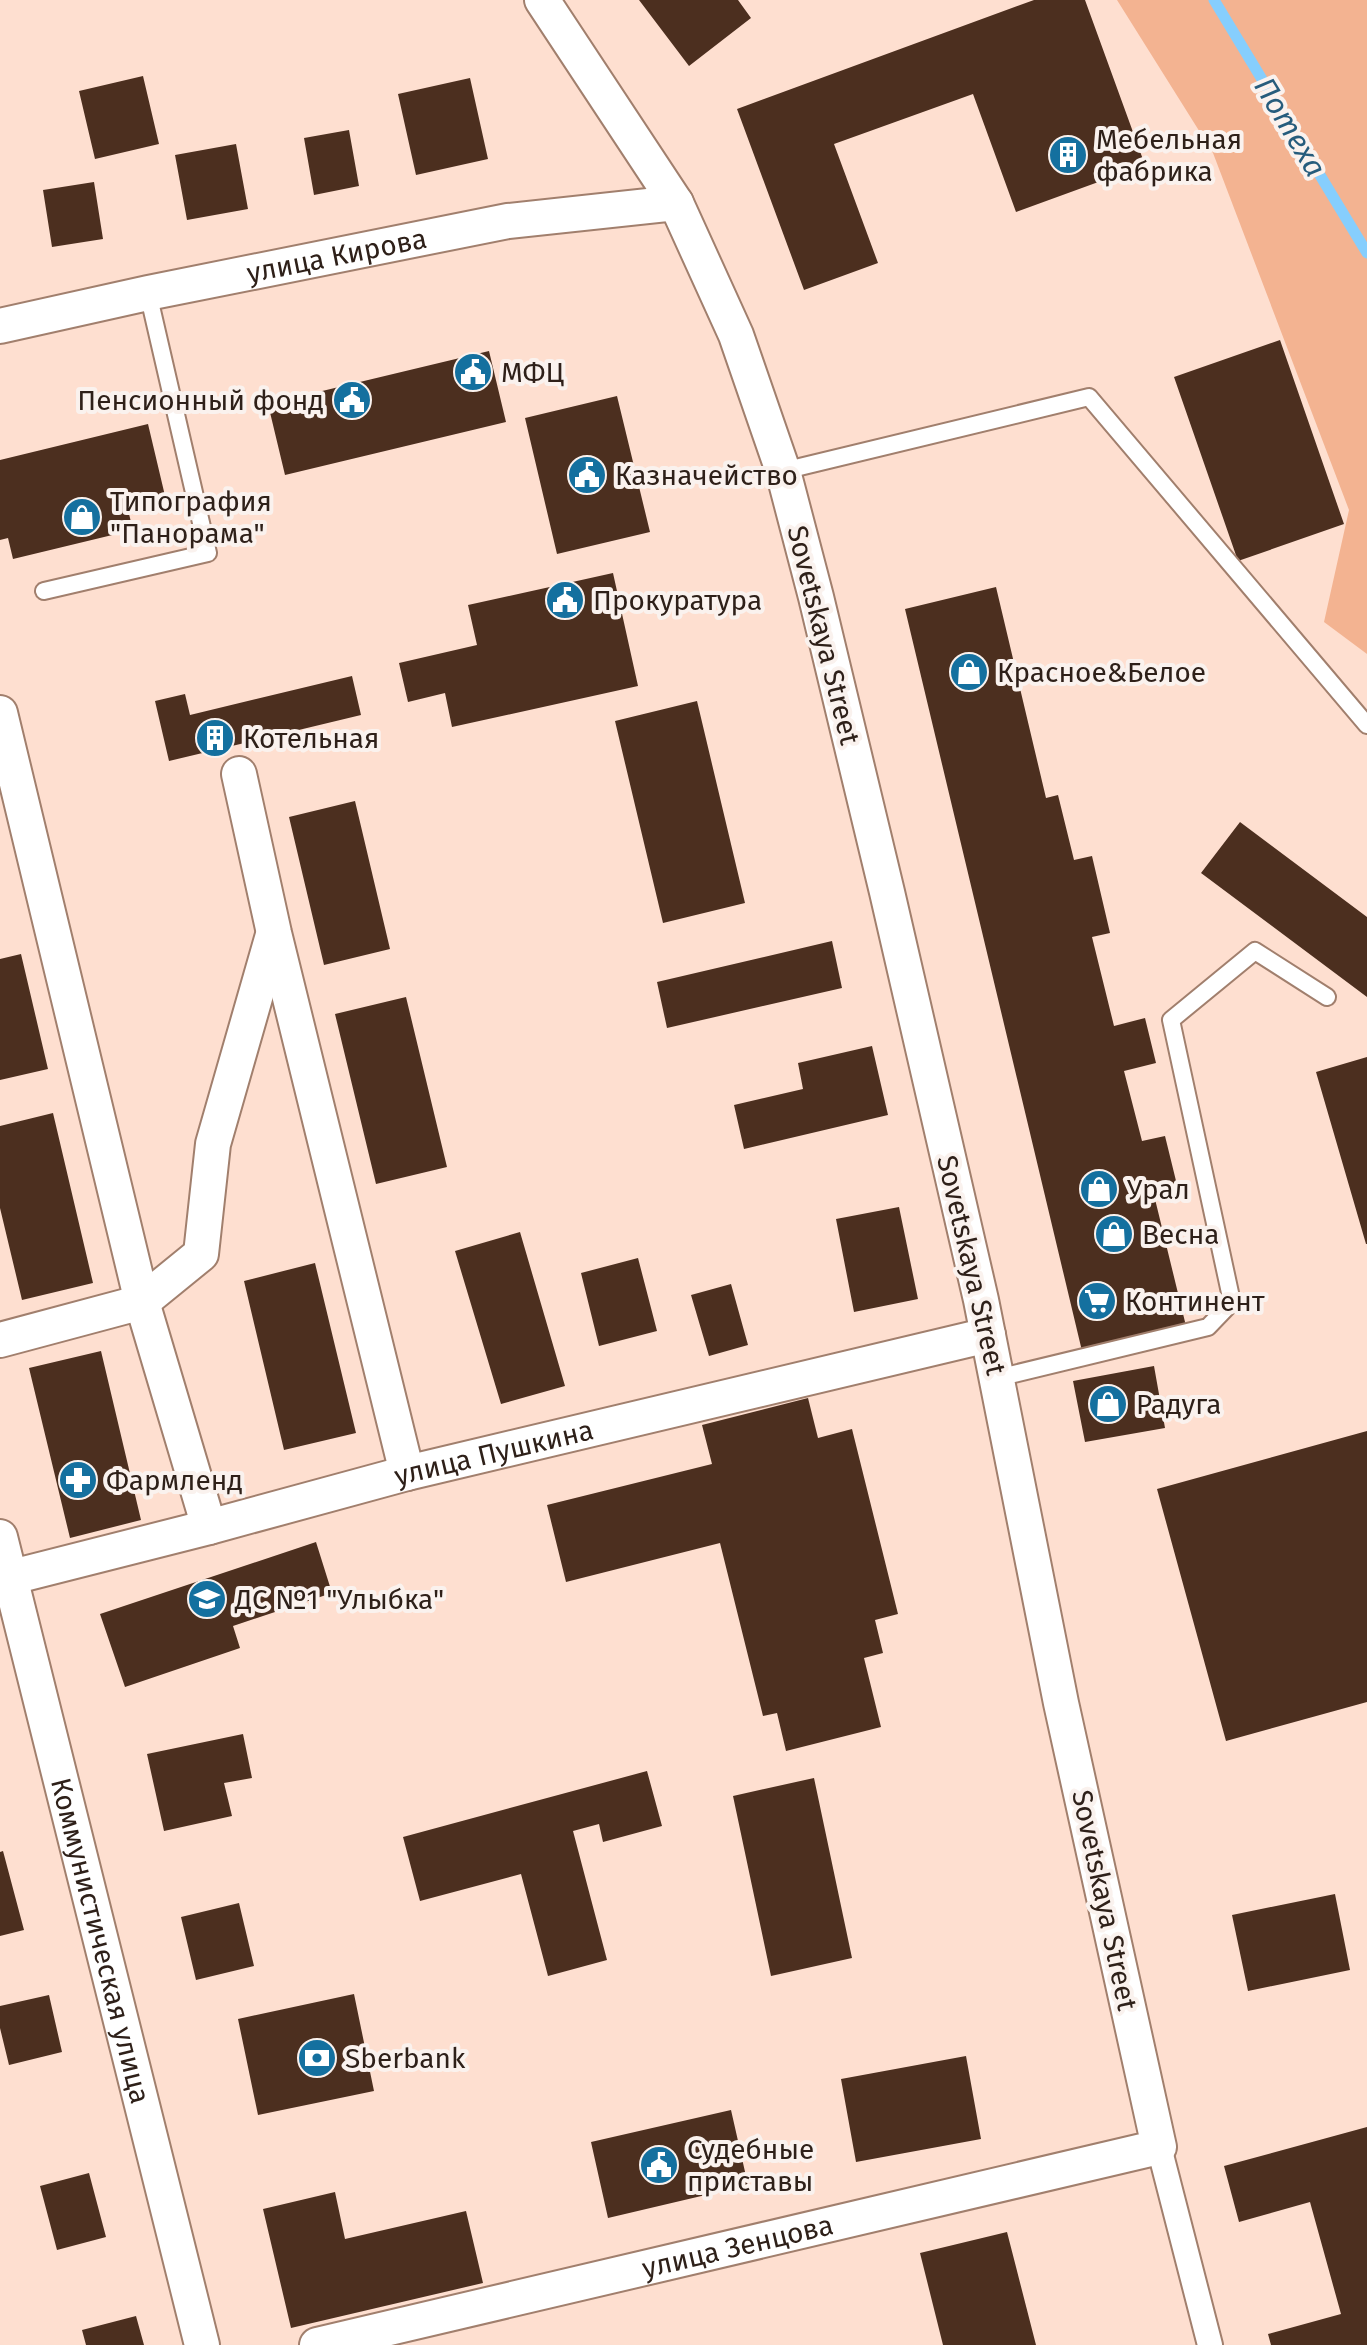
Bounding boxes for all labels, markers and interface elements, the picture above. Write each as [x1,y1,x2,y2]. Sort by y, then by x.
water label: Потеха [1246,71,1334,183]
place label: Мебельная фабрика [1096,123,1242,188]
building icon: Мебельная фабрика [1047,134,1089,176]
street label: улица Кирова [244,222,429,290]
public building icon: МФЦ [452,351,494,393]
place label: МФЦ [501,356,564,389]
public building icon: Пенсионный фонд [331,379,373,421]
place label: Пенсионный фонд [77,384,324,417]
public building icon: Казначейство [566,454,608,496]
place label: Казначейство [615,459,798,492]
place label: Типография "Панорама" [110,485,272,550]
shop icon: Типография "Панорама" [61,496,103,538]
street label: Sovetskaya Street [780,522,867,749]
public building icon: Прокуратура [544,579,586,621]
place label: Прокуратура [593,584,762,617]
shop icon: Красное&Белое [948,651,990,693]
place label: Красное&Белое [997,656,1206,689]
building icon: Котельная [194,717,236,759]
place label: Котельная [243,722,380,755]
street label: Sovetskaya Street [930,1152,1013,1379]
shop icon: Урал [1078,1168,1120,1210]
place label: Урал [1127,1173,1190,1206]
shop icon: Весна [1093,1213,1135,1255]
place label: Весна [1142,1218,1220,1251]
supermarket icon: Континент [1076,1280,1118,1322]
place label: Континент [1125,1285,1265,1318]
shop icon: Радуга [1087,1383,1129,1425]
place label: Радуга [1136,1388,1222,1421]
street label: улица Пушкина [391,1413,597,1493]
pharmacy icon: Фармленд [57,1459,99,1501]
place label: Фармленд [106,1464,243,1497]
school or university icon: ДС №1 "Улыбка" [186,1578,228,1620]
place label: ДС №1 "Улыбка" [234,1583,444,1616]
street label: Коммунистическая улица [44,1774,157,2107]
street label: Sovetskaya Street [1065,1787,1144,2014]
bank icon: Sberbank [296,2037,338,2079]
place label: Sberbank [345,2042,466,2075]
place label: Судебные приставы [687,2133,814,2198]
public building icon: Судебные приставы [638,2144,680,2186]
street label: улица Зенцова [639,2208,836,2285]

